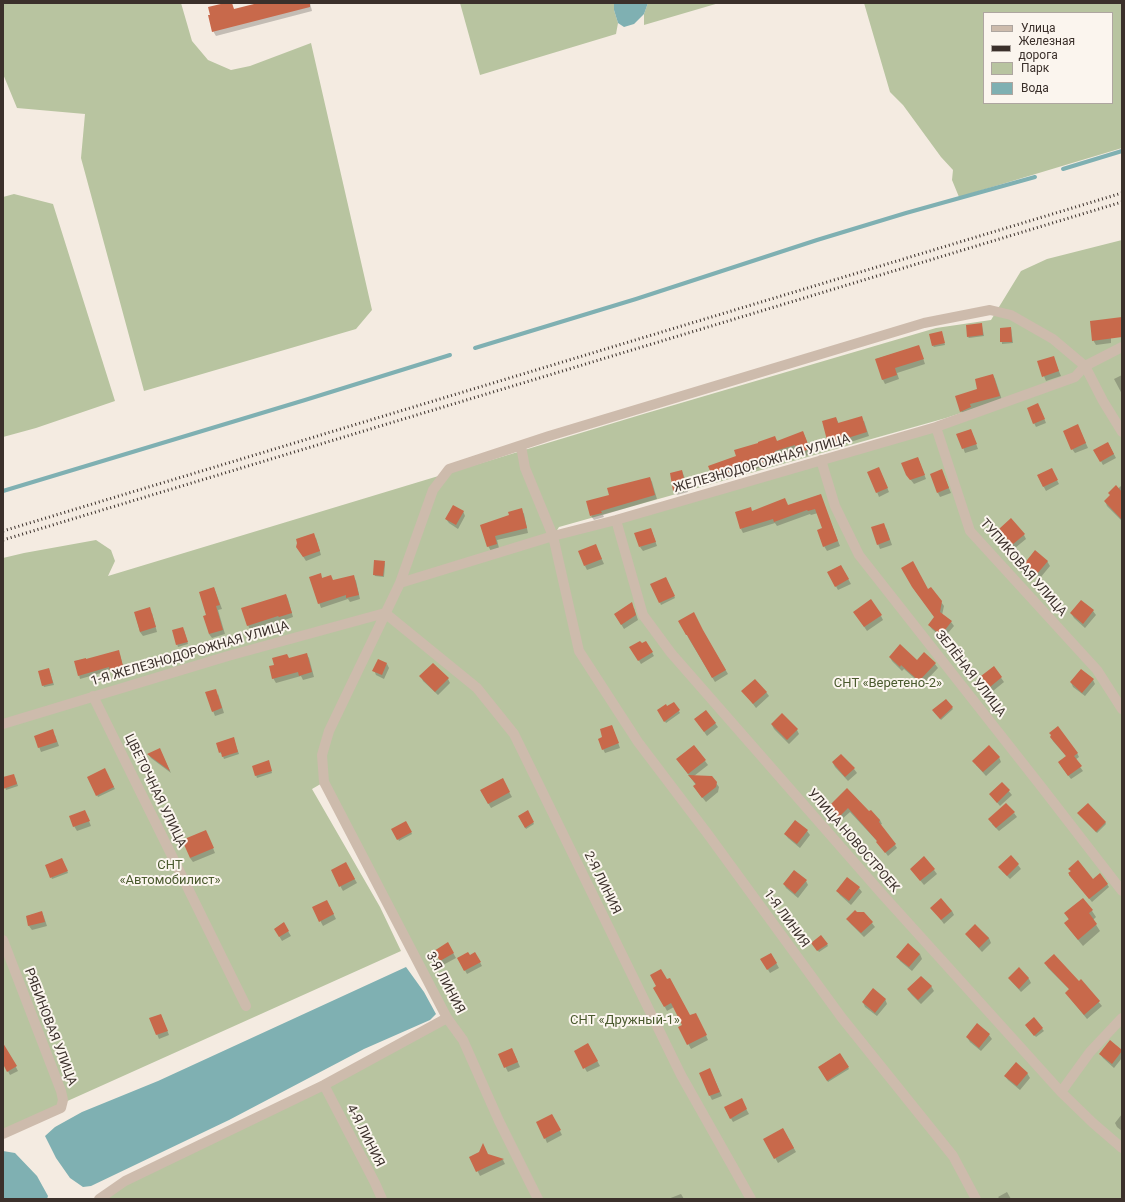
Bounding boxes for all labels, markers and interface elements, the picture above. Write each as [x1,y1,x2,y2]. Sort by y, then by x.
legend [983,12,1113,104]
text: Улица [1021,21,1056,35]
text: Железная дорога [1019,34,1075,62]
text: Парк [1021,61,1049,75]
text: Вода [1021,81,1049,95]
street label: ЖЕЛЕЗНОДОРОЖНАЯ УЛИЦА [672,431,852,497]
street label: ТУПИКОВАЯ УЛИЦА [976,516,1070,620]
street label: 1-Я ЖЕЛЕЗНОДОРОЖНАЯ УЛИЦА [89,618,291,690]
street label: ЗЕЛЁНАЯ УЛИЦА [931,628,1009,720]
park label: СНТ «Веретено-2» [834,676,942,692]
street label: ЦВЕТОЧНАЯ УЛИЦА [121,732,189,850]
street label: УЛИЦА НОВОСТРОЕК [804,786,902,896]
street label: 2-Я ЛИНИЯ [580,849,624,917]
park label: СНТ «Автомобилист» [119,858,221,889]
street label: 1-Я ЛИНИЯ [760,887,812,951]
street label: 3-Я ЛИНИЯ [422,949,468,1017]
street label: РЯБИНОВАЯ УЛИЦА [20,966,80,1088]
park label: СНТ «Дружный-1» [570,1013,680,1029]
street label: 4-Я ЛИНИЯ [343,1102,387,1170]

